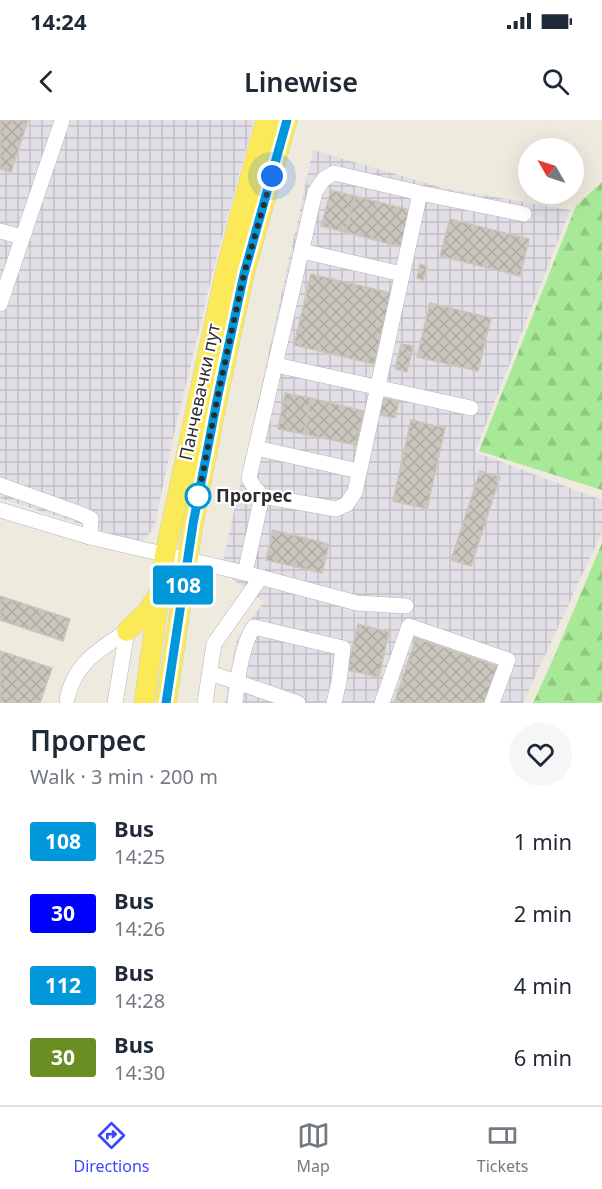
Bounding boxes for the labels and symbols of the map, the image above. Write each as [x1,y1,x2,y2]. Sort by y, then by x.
north arrow [518,138,584,204]
your location [257,161,287,191]
street label: Панчевачки пут [173,321,225,462]
marker: Прогрес [185,483,211,509]
place label: Прогрес [216,483,292,507]
line badge: 108 [148,566,218,604]

